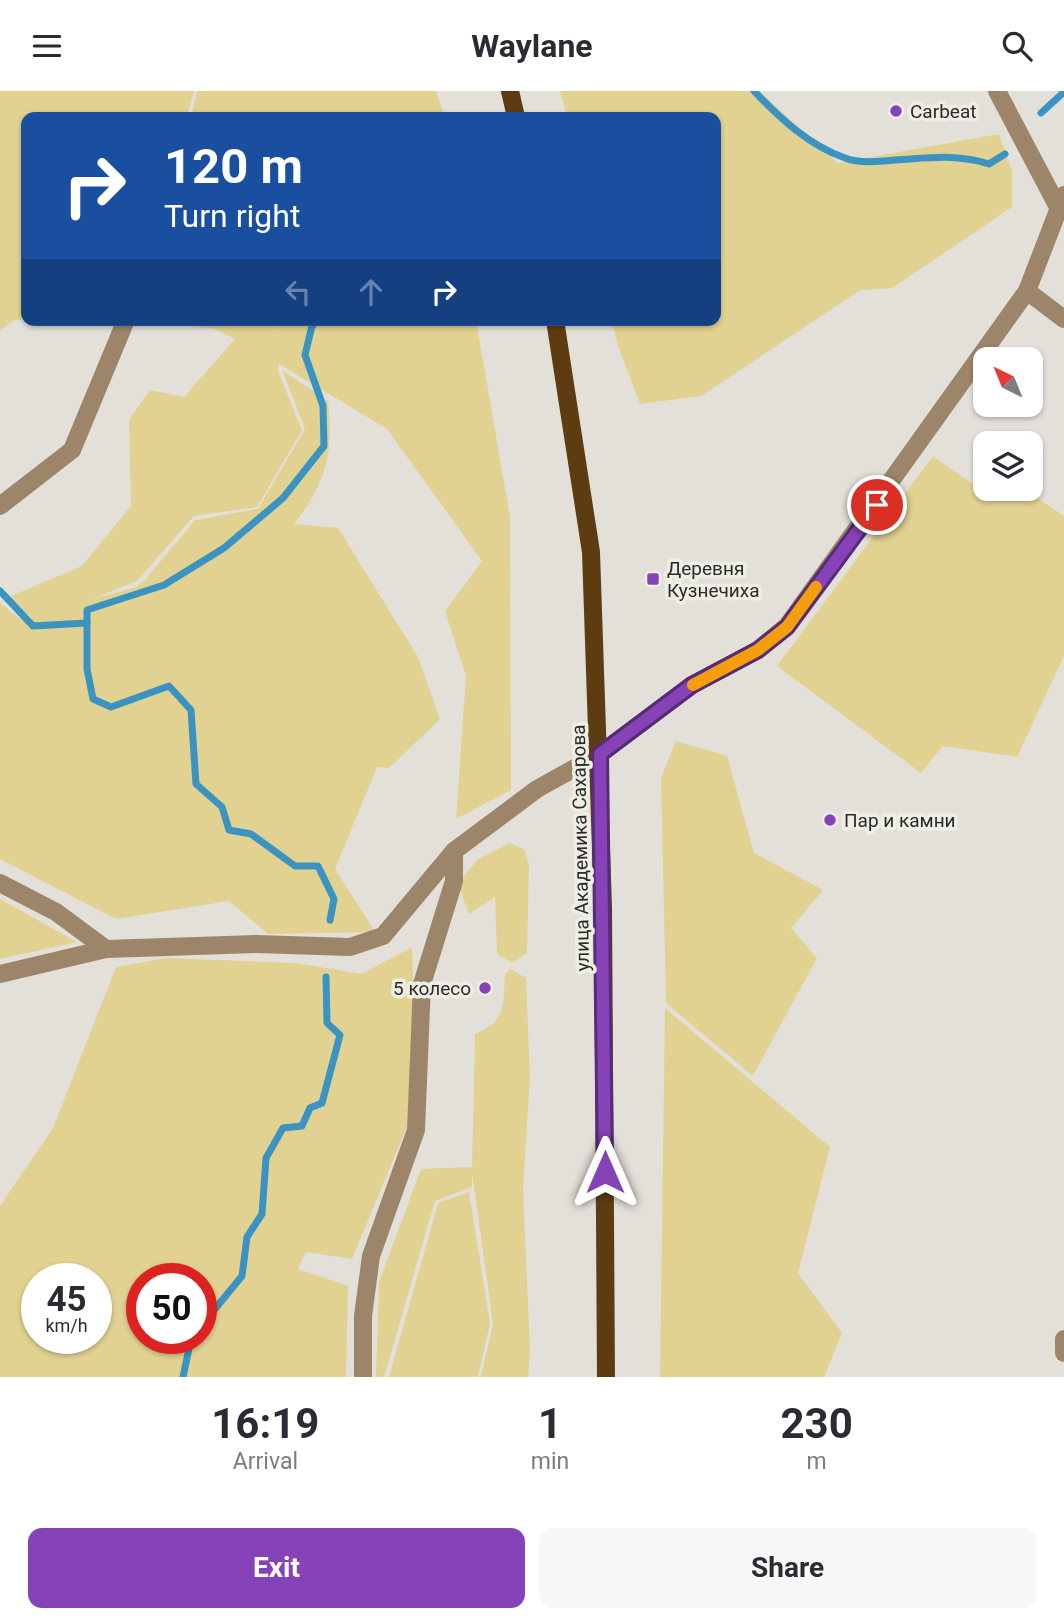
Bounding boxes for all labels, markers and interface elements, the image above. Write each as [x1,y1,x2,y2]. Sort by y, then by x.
icon: menu [28,27,66,65]
text: Waylane [471,27,593,65]
icon: search [998,27,1036,65]
place label: Carbeat [910,100,976,123]
marker: Carbeat [888,103,904,119]
text: 120 m [164,138,303,195]
icon: right [49,140,140,231]
text: Turn right [164,197,300,235]
icon: left [279,273,317,311]
icon: ahead [352,273,390,311]
icon: right [425,273,463,311]
north arrow [973,347,1043,417]
map controls [973,347,1043,501]
button: layers [973,431,1043,501]
pin [847,475,907,535]
icon: arrive [858,486,896,524]
place label: Деревня Кузнечиха [667,557,760,602]
marker: Деревня Кузнечиха [645,571,661,587]
street label: улица Академика Сахарова [567,724,594,972]
place label: Пар и камни [844,809,956,832]
marker: Пар и камни [822,812,838,828]
place label: 5 колесо [393,977,471,1000]
marker: 5 колесо [477,980,493,996]
position arrow [568,1135,642,1209]
speed limit sign: 50 [126,1263,217,1354]
text: 45 [46,1279,87,1320]
text: km/h [45,1315,88,1336]
text: 16:19 [211,1399,319,1448]
text: 1 [538,1399,562,1448]
text: 230 [780,1399,853,1448]
text: Arrival [233,1448,298,1475]
text: min [531,1448,569,1475]
text: m [807,1448,827,1475]
button: Exit [28,1528,525,1608]
button: Share [539,1528,1036,1608]

